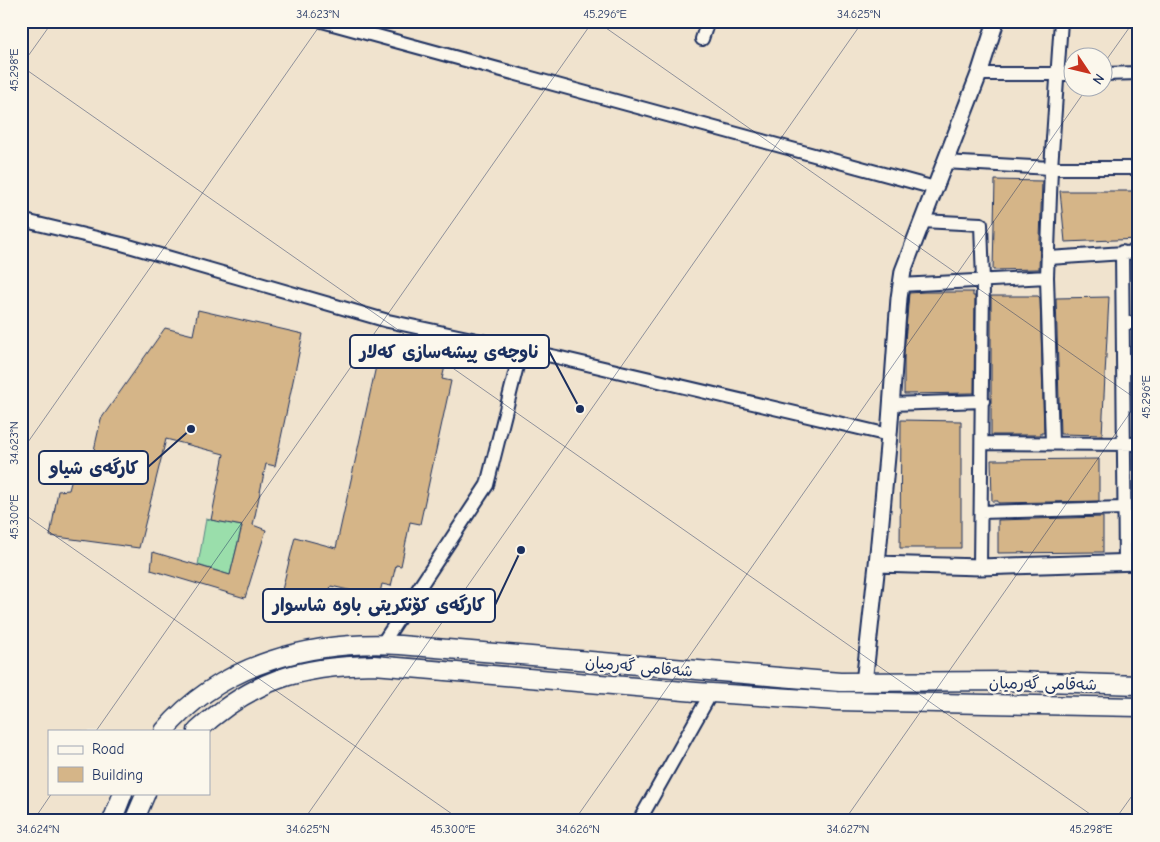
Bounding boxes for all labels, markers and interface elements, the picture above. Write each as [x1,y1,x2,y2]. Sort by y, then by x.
text: 34.623°N [296,7,340,21]
text: 45.296°E [583,7,627,21]
text: 34.625°N [837,7,881,21]
text: 45.298°E [7,48,21,92]
north arrow [1062,48,1112,98]
text: N [1089,71,1108,88]
callout: ناوچەی پیشەسازی کەلار [350,335,549,368]
text: ناوچەی پیشەسازی کەلار [358,342,539,364]
text: 45.296°E [1139,375,1153,419]
text: 34.623°N [7,421,21,465]
callout: کارگەی شیاو [39,451,148,484]
text: کارگەی شیاو [47,457,139,479]
text: 45.300°E [7,494,21,540]
callout: کارگەی کۆنکریتی باوە شاسوار [263,589,495,622]
text: کارگەی کۆنکریتی باوە شاسوار [271,594,485,617]
street label: شەقامی گەرمیان [584,652,694,682]
street label: شەقامی گەرمیان [989,673,1097,695]
legend [48,730,210,794]
text: Road [92,740,124,758]
text: Building [92,766,143,784]
text: 34.624°N [16,822,60,836]
text: 34.625°N [286,822,330,836]
text: 45.300°E [430,822,476,836]
text: 34.626°N [556,822,600,836]
text: 34.627°N [826,822,870,836]
text: 45.298°E [1069,822,1113,836]

